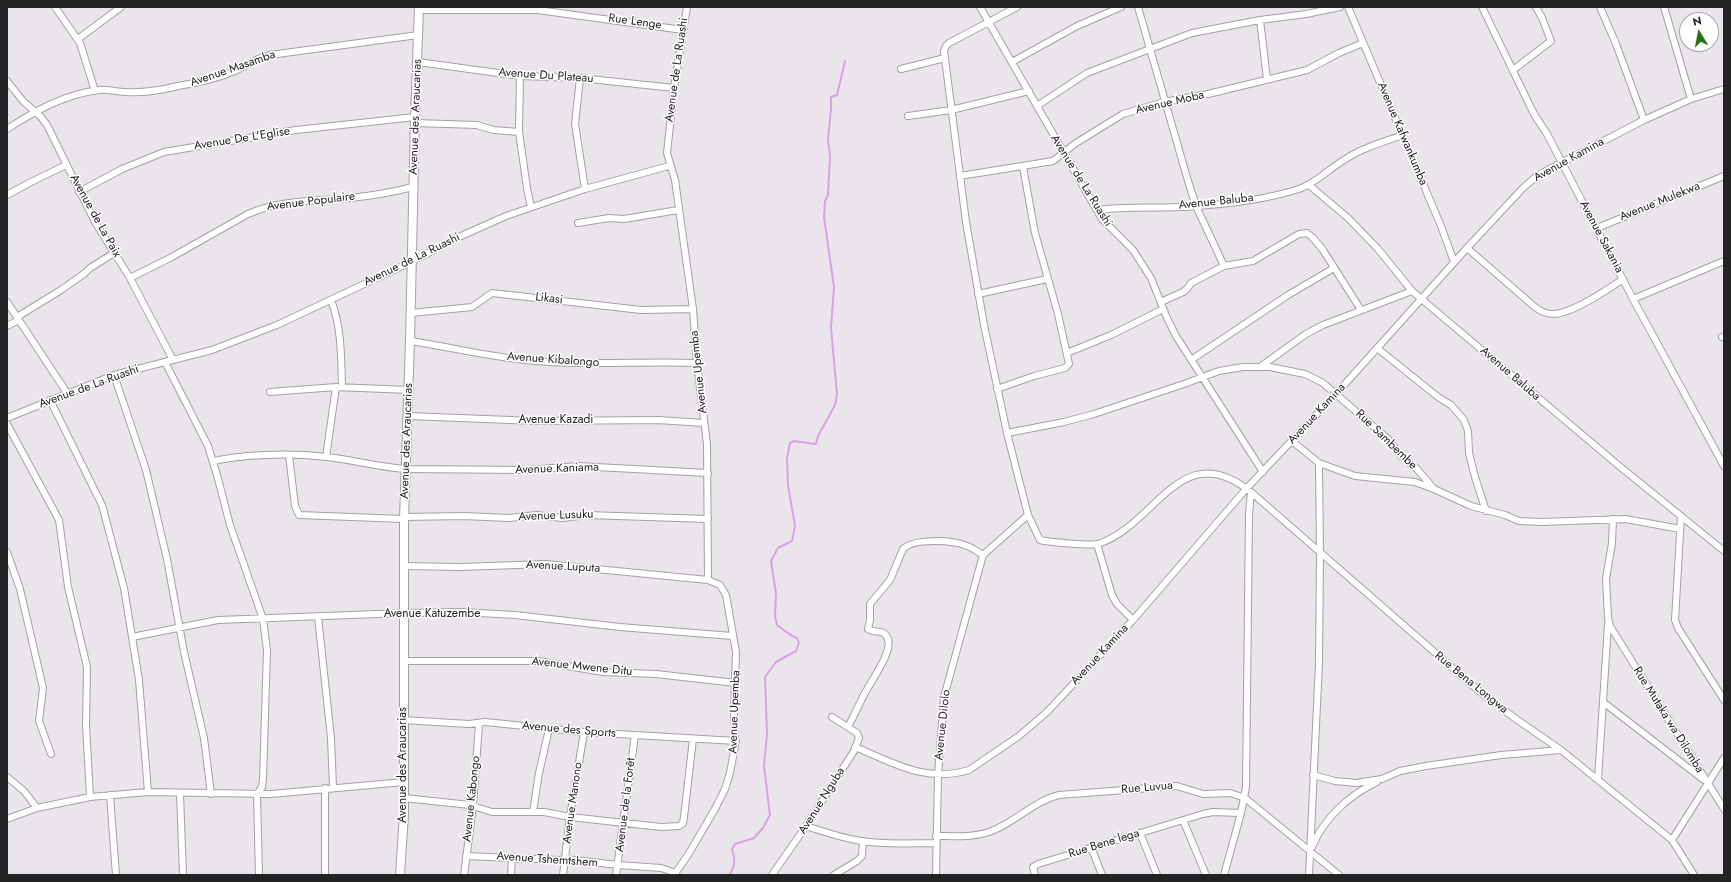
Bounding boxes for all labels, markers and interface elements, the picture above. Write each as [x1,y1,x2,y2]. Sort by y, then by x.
street label: Rue Lenge [607,11,663,33]
north arrow [1679,12,1719,52]
text: N [1691,13,1703,30]
street label: Avenue de La Ruashi [663,17,691,123]
street label: Avenue Masamba [189,48,277,90]
street label: Avenue des Araucarias [407,59,425,175]
street label: Avenue Du Plateau [498,65,594,87]
street label: Avenue Kafwankumba [1374,80,1430,188]
street label: Avenue Moba [1134,88,1206,118]
street label: Avenue De L'Eglise [193,124,291,154]
street label: Avenue de La Ruashi [1047,132,1115,230]
street label: Avenue Kamina [1531,135,1607,185]
street label: Avenue de La Paix [66,172,124,260]
street label: Avenue Mulekwa [1618,179,1702,225]
street label: Avenue Populaire [266,189,356,215]
street label: Avenue Baluba [1178,191,1254,213]
street label: Avenue Sakania [1576,198,1626,276]
street label: Avenue de La Ruashi [361,230,463,290]
street label: Likasi [534,290,564,308]
street label: Avenue Upemba [687,330,711,414]
street label: Avenue Baluba [1477,344,1543,404]
street label: Avenue Kibalongo [506,350,600,370]
street label: Avenue de La Ruashi [37,362,141,412]
street label: Avenue Kamina [1285,381,1349,447]
street label: Avenue des Araucarias [398,383,416,499]
street label: Rue Sambembe [1352,407,1420,473]
street label: Avenue Kazadi [519,413,593,427]
street label: Avenue Kaniama [515,460,599,478]
street label: Avenue Lusuku [518,507,594,525]
street label: Avenue Luputa [526,558,600,576]
street label: Avenue Katuzembe [384,607,480,621]
street label: Avenue Kamina [1068,622,1132,688]
street label: Rue Bena Longwa [1431,649,1511,717]
street label: Avenue Mwene Ditu [531,655,633,679]
street label: Rue Mutaka wa Dilomba [1630,664,1706,776]
street label: Avenue Upemba [726,670,744,754]
street label: Avenue Dilolo [932,689,954,761]
street label: Avenue des Araucarias [396,707,410,823]
street label: Avenue des Sports [521,719,617,741]
street label: Avenue Kabongo [460,755,484,843]
street label: Avenue de la Forêt [613,757,639,853]
street label: Avenue Manono [560,761,586,845]
street label: Avenue Nguba [796,765,848,837]
street label: Rue Luvua [1121,779,1173,797]
street label: Rue Bene lega [1067,826,1141,862]
street label: Avenue Tshemtshem [496,849,598,871]

